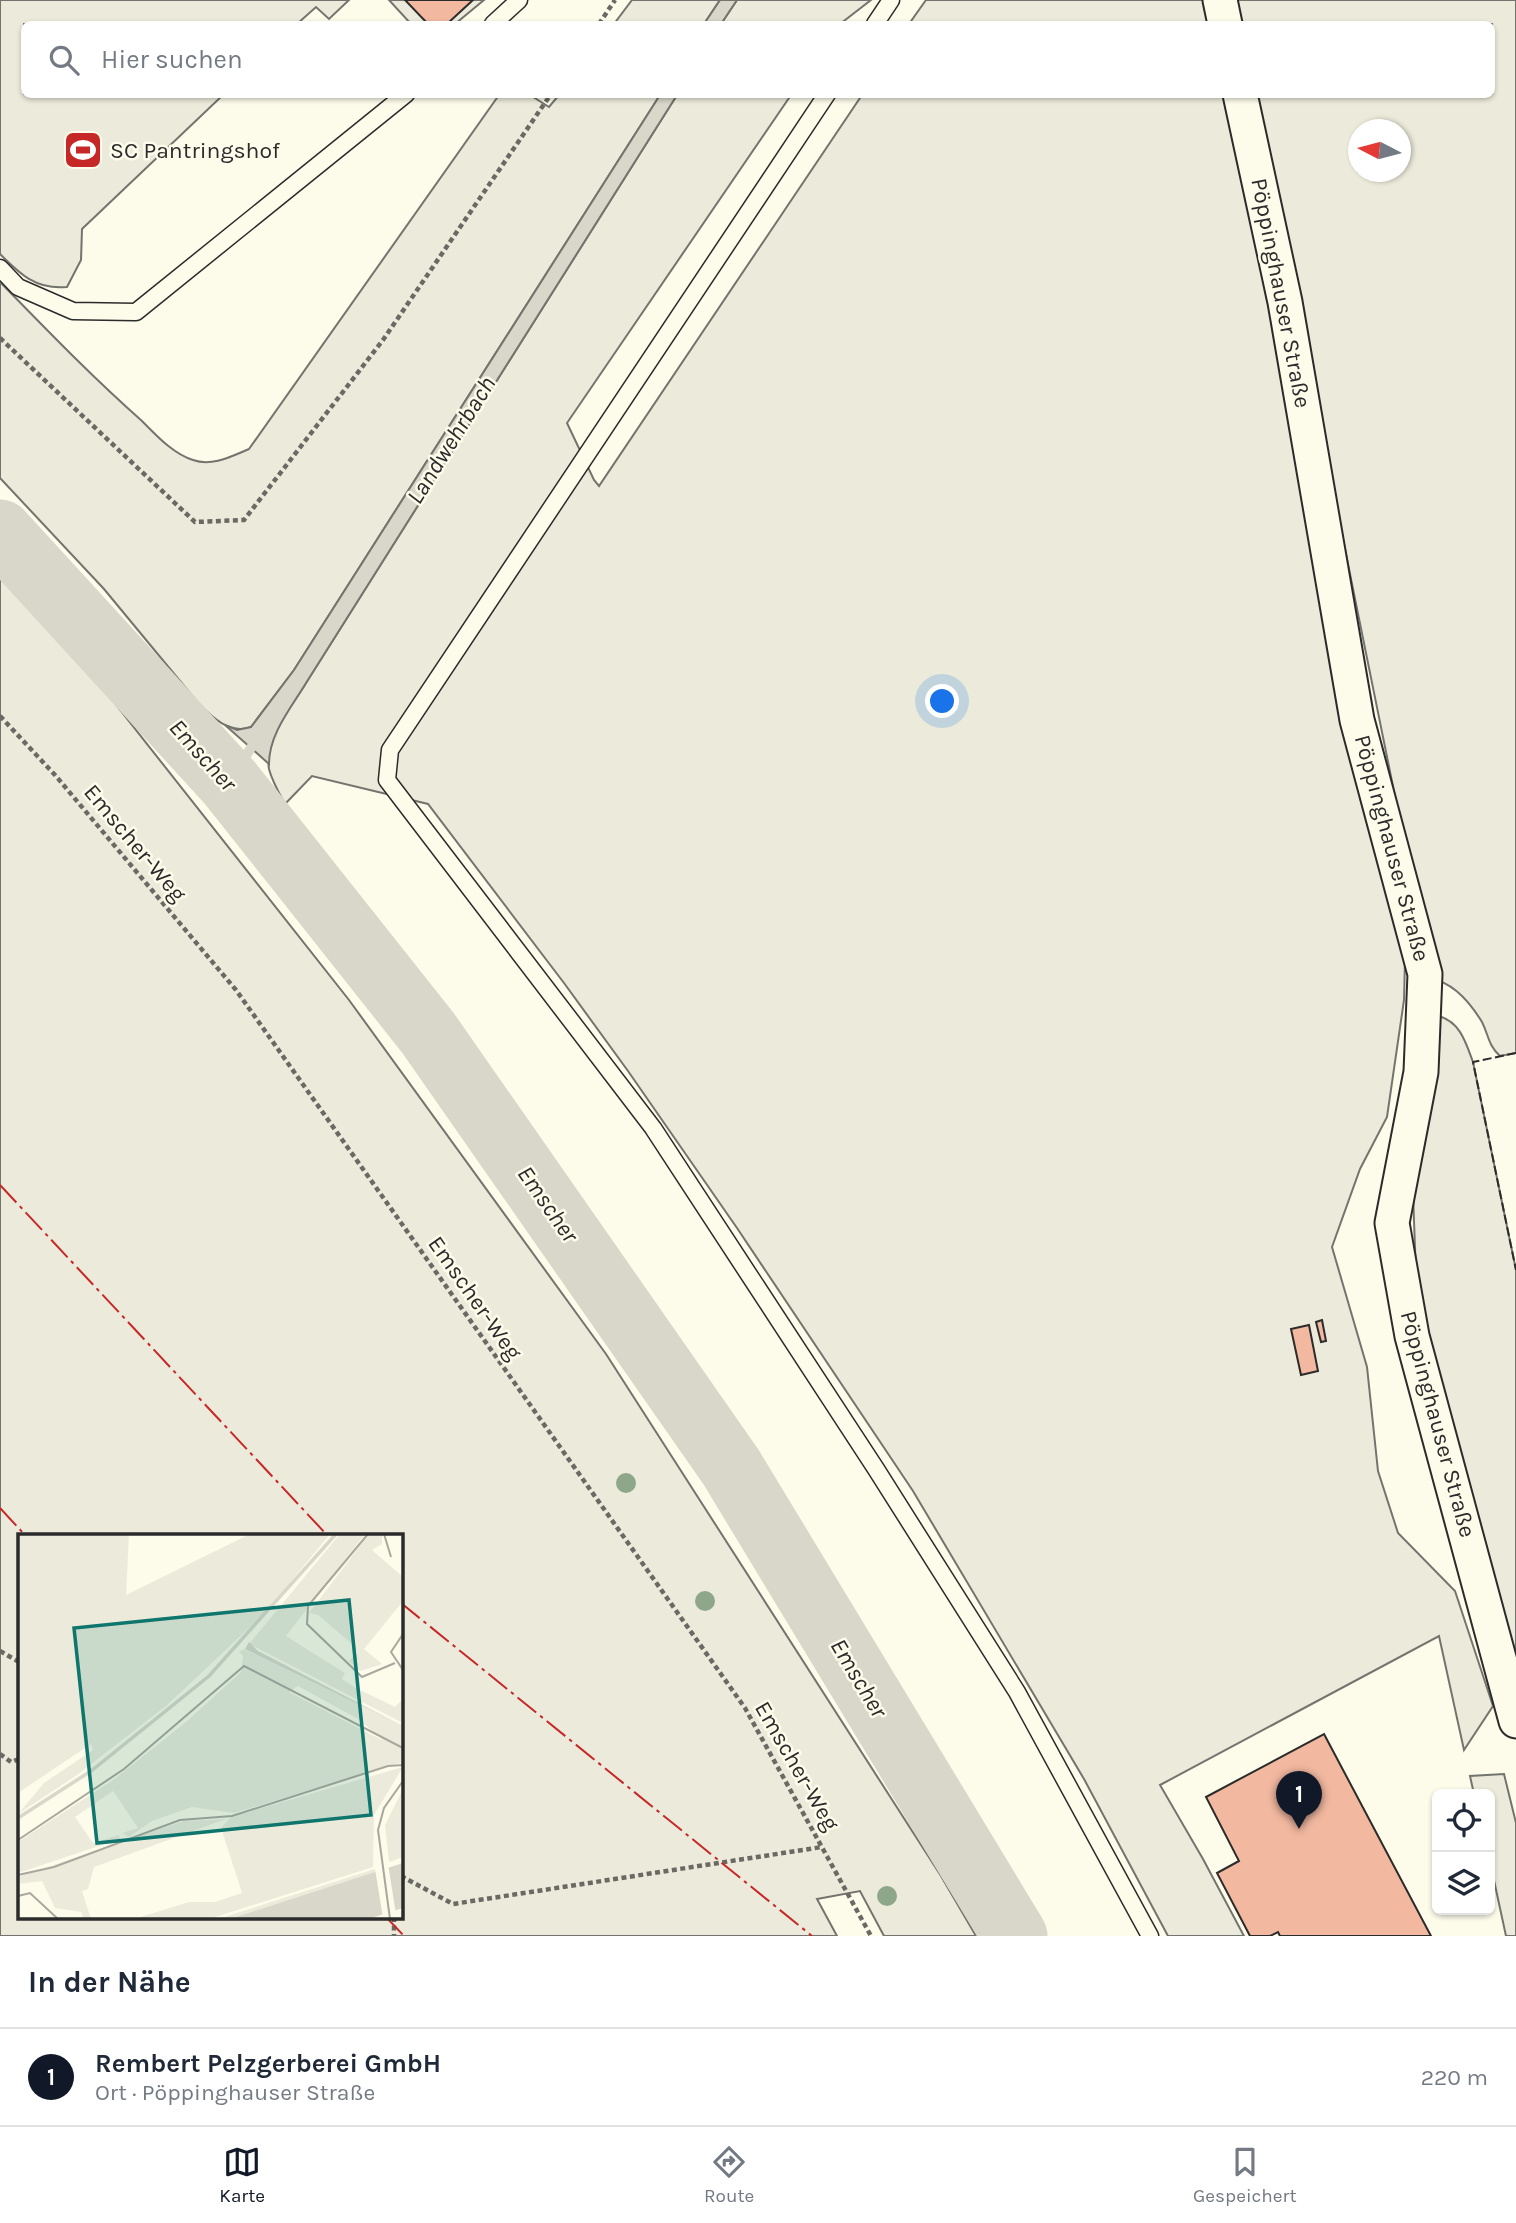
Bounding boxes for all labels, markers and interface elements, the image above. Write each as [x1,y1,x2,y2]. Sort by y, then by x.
search box [21,21,1495,98]
icon: search [45,41,83,79]
text: Hier suchen [101,44,243,75]
north arrow [1348,119,1411,182]
sports icon: SC Pantringshof [62,129,104,171]
place label: SC Pantringshof [110,137,280,164]
street label: Pöppinghauser Straße [1245,176,1317,410]
water label: Landwehrbach [401,371,501,509]
your location [925,684,959,718]
water label: Emscher [163,713,243,797]
street label: Pöppinghauser Straße [1349,732,1435,964]
street label: Emscher-Weg [78,779,192,907]
water label: Emscher [512,1160,585,1248]
street label: Emscher-Weg [422,1231,528,1365]
street label: Pöppinghauser Straße [1395,1308,1481,1540]
inset map [18,1534,402,1918]
water label: Emscher [825,1633,894,1723]
street label: Emscher-Weg [749,1696,845,1836]
pin: 1 [1276,1771,1322,1829]
map controls [1432,1789,1495,1915]
button: locate [1432,1789,1495,1852]
button: layers [1432,1852,1495,1915]
text: In der Nähe [28,1964,191,2000]
text: Rembert Pelzgerberei GmbH [95,2048,441,2079]
text: 1 [47,2064,55,2091]
text: 220 m [1421,2064,1488,2091]
text: Ort · Pöppinghauser Straße [95,2079,375,2106]
tab: Karte [219,2143,265,2207]
tab: Route [704,2143,754,2207]
tab: Gespeichert [1193,2143,1297,2207]

